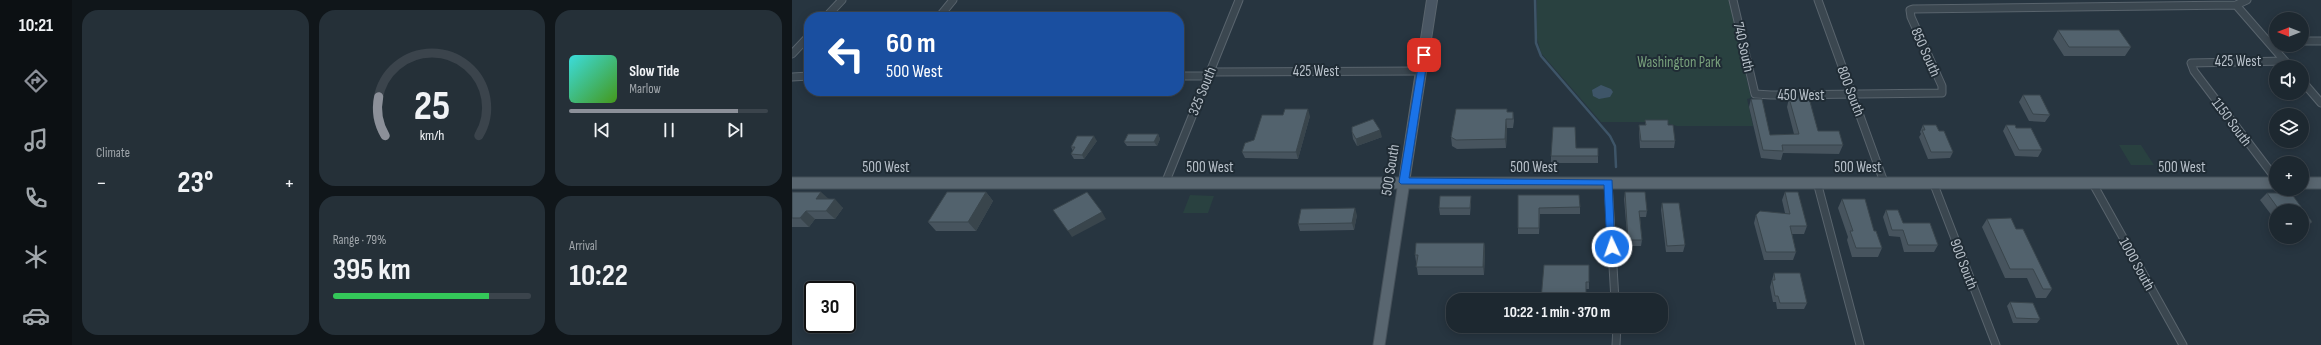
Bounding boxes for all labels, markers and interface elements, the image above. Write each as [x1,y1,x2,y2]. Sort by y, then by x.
north arrow [2269,12,2309,52]
map controls [2269,12,2309,244]
text: 10:21 [19,15,53,36]
street label: 740 South [1729,20,1758,74]
street label: 850 South [1906,25,1945,80]
text: 60 m [886,27,935,60]
icon: left [820,28,872,80]
pin [1407,38,1441,72]
icon: arrive [1413,44,1435,66]
street label: 425 West [2215,52,2262,71]
park label: Washington Park [1637,53,1721,72]
button: sound [2269,60,2309,100]
text: 500 West [886,61,943,82]
text: Slow Tide [629,62,680,81]
street label: 425 West [1293,62,1340,81]
street label: 800 South [1832,63,1869,119]
street label: 325 South [1184,64,1221,118]
icon: directions [22,67,50,95]
text: Marlow [629,81,661,97]
text: 25 [414,82,450,131]
street label: 450 West [1778,86,1825,105]
street label: 1150 South [2207,94,2256,150]
button: layers [2269,108,2309,148]
icon: previous [591,119,613,141]
icon: pause [658,119,680,141]
icon: next [724,119,746,141]
icon: music [22,126,50,154]
text: km/h [420,127,444,144]
street label: 500 South [1377,143,1404,197]
text: Climate [96,145,130,161]
button: + [2269,156,2309,196]
street label: 500 West [862,158,910,177]
street label: 500 West [1186,158,1234,177]
street label: 500 West [1510,158,1558,177]
street label: 500 West [1834,158,1882,177]
street label: 500 West [2158,158,2206,177]
text: 23° [177,165,213,201]
text: − [96,170,107,197]
text: + [284,170,295,197]
icon: phone [22,184,50,212]
button: − [2269,204,2309,244]
position arrow [1591,226,1633,268]
text: Range · 79% [333,232,387,248]
street label: 1000 South [2114,234,2159,294]
street label: 900 South [1945,236,1982,292]
text: Arrival [569,238,597,254]
icon: climate [22,243,50,271]
text: 395 km [333,252,411,288]
text: 10:22 [569,258,628,294]
speed limit sign: 30 [804,281,856,333]
icon: car [22,302,50,330]
text: 10:22 · 1 min · 370 m [1504,303,1610,322]

